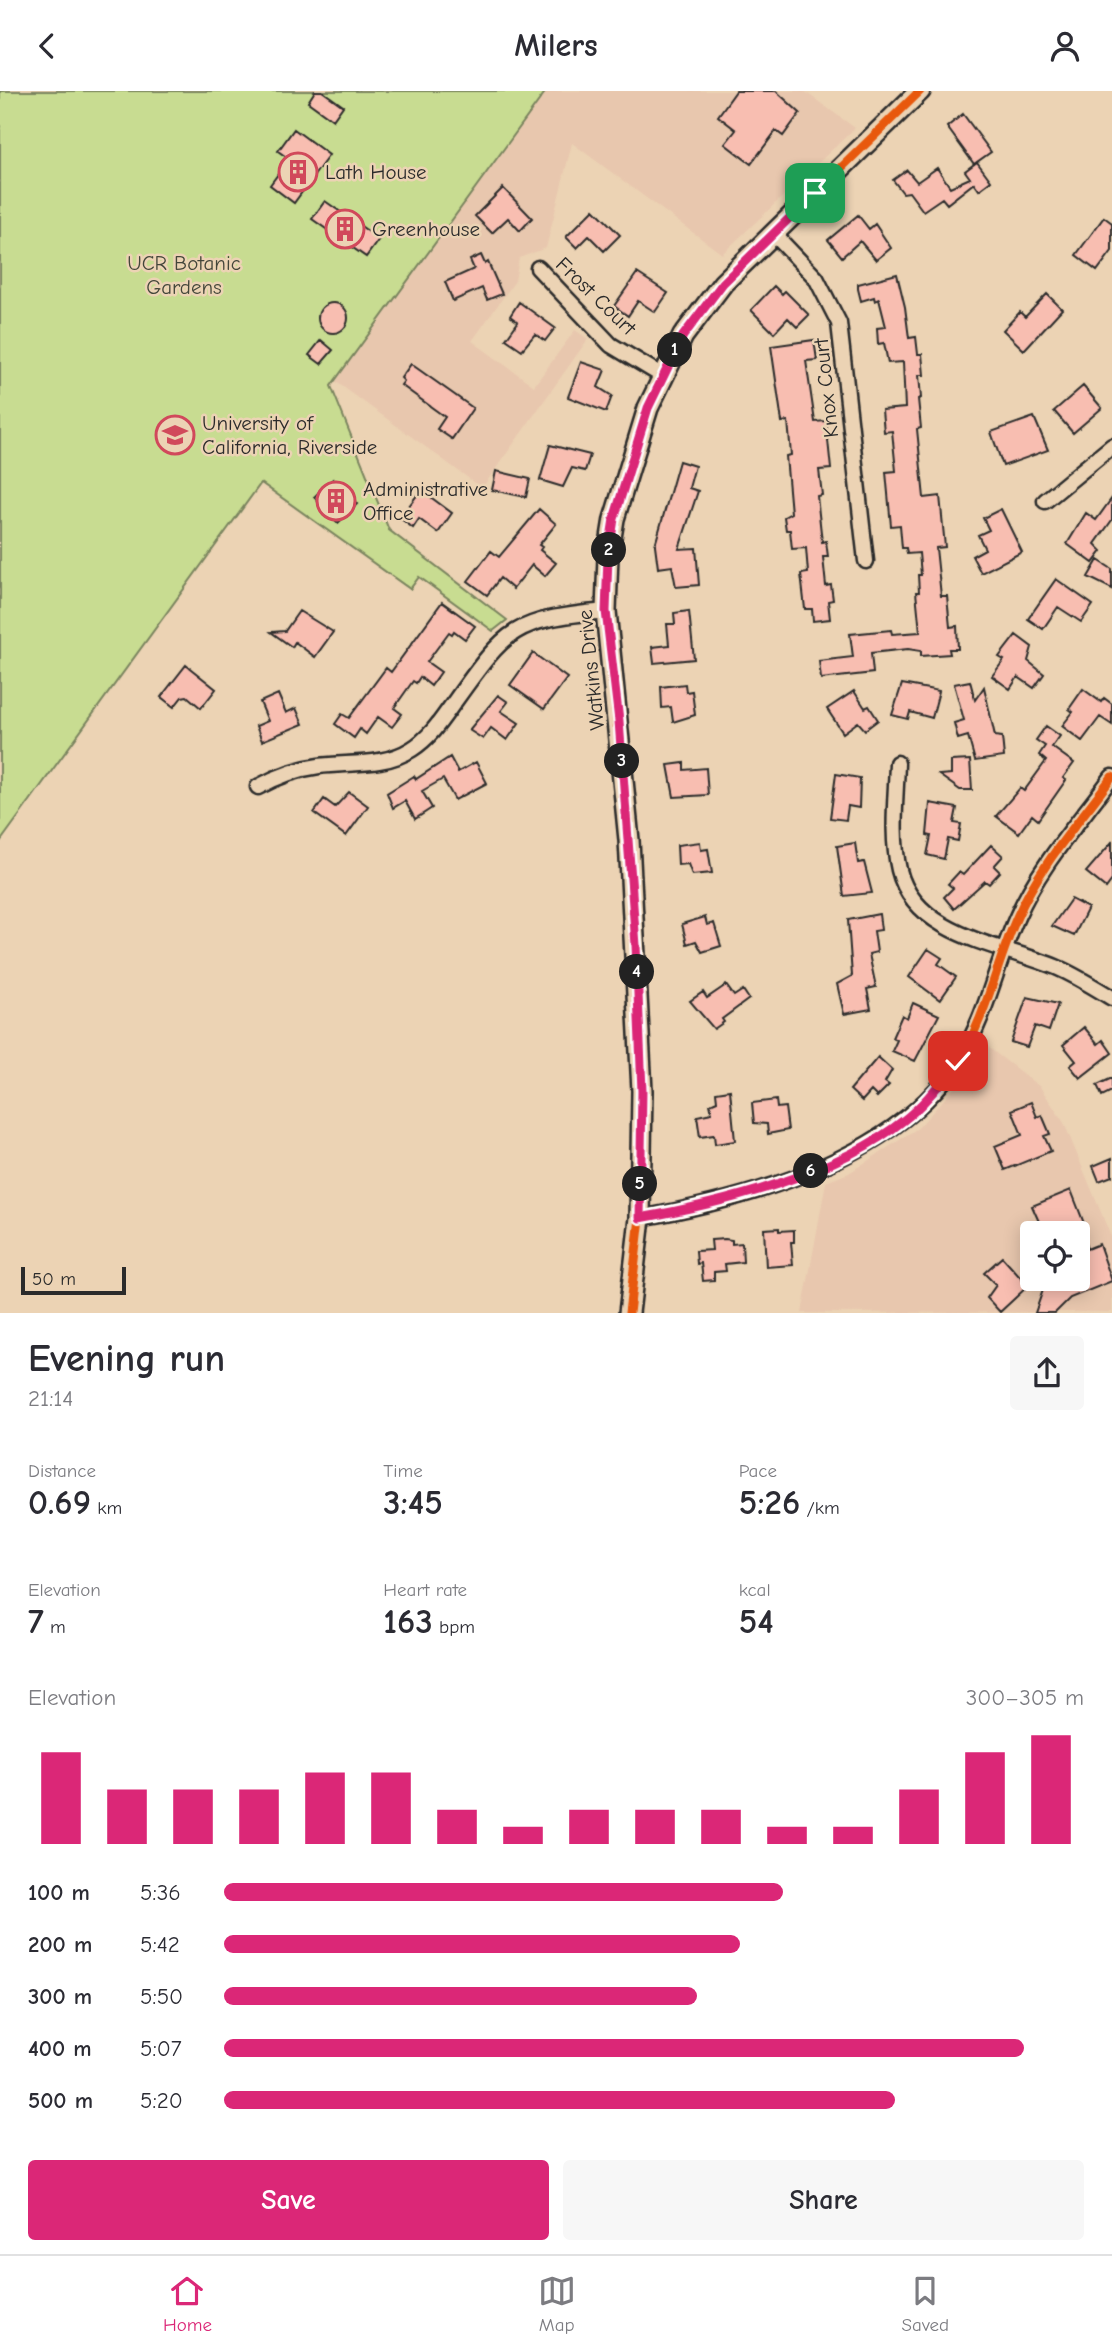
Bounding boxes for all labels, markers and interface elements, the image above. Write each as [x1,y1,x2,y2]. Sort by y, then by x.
icon: back [28,27,66,65]
text: Milers [514,27,598,64]
icon: person [1046,27,1084,65]
building icon: Lath House [277,151,319,193]
place label: Lath House [325,160,426,184]
pin [785,163,845,223]
icon: arrive [796,174,834,212]
building icon: Greenhouse [324,208,366,250]
place label: Greenhouse [372,217,480,241]
park label: UCR Botanic Gardens [127,251,241,299]
street label: Frost Court [551,252,642,341]
pin: 1 [658,333,692,367]
street label: Knox Court [809,336,843,439]
text: 1 [671,338,678,360]
place label: University of California, Riverside [202,411,377,459]
school or university icon: University of California, Riverside [154,414,196,456]
place label: Administrative Office [363,477,488,525]
building icon: Administrative Office [315,480,357,522]
pin: 2 [592,533,626,567]
text: 2 [604,538,613,560]
street label: Watkins Drive [573,609,609,731]
pin: 3 [604,743,640,779]
text: 3 [617,749,626,771]
pin: 4 [620,955,654,989]
text: 4 [632,960,641,982]
pin [928,1031,988,1091]
icon: check [939,1042,977,1080]
pin: 6 [794,1153,828,1189]
text: 6 [806,1159,815,1181]
pin: 5 [622,1167,658,1201]
text: 5 [634,1172,645,1194]
map controls [1020,1221,1090,1291]
button: locate [1020,1221,1090,1291]
scale bar [21,1263,126,1295]
text: 50 m [32,1268,76,1290]
button: share [1010,1336,1084,1410]
text: Evening run [28,1337,225,1381]
text: 21:14 [28,1385,74,1412]
text: Distance [28,1460,96,1482]
text: Time [383,1460,423,1482]
text: Pace [739,1460,777,1482]
text: 0.69 [28,1482,91,1523]
text: 3:45 [383,1482,443,1523]
text: 5:26 [739,1482,800,1523]
text: km [91,1497,122,1519]
text: /km [800,1497,840,1519]
text: Elevation [28,1579,101,1601]
text: Heart rate [383,1579,467,1601]
text: kcal [739,1579,771,1601]
text: 7 [28,1601,44,1642]
text: 163 [383,1601,433,1642]
text: 54 [739,1601,774,1642]
text: m [44,1616,66,1638]
text: bpm [433,1616,475,1638]
text: Elevation [28,1684,116,1711]
text: 300–305 m [966,1684,1084,1711]
text: 100 m [28,1879,90,1906]
text: 5:36 [140,1879,181,1906]
text: 200 m [28,1931,92,1958]
text: 5:42 [140,1931,180,1958]
text: 300 m [28,1983,92,2010]
text: 5:50 [140,1983,183,2010]
text: 400 m [28,2035,92,2062]
text: 5:07 [140,2035,182,2062]
text: 500 m [28,2087,93,2114]
text: 5:20 [140,2087,183,2114]
button: Save [28,2160,549,2240]
button: Share [563,2160,1084,2240]
tab: Home [163,2272,212,2336]
tab: Map [538,2272,576,2336]
tab: Saved [902,2272,949,2336]

